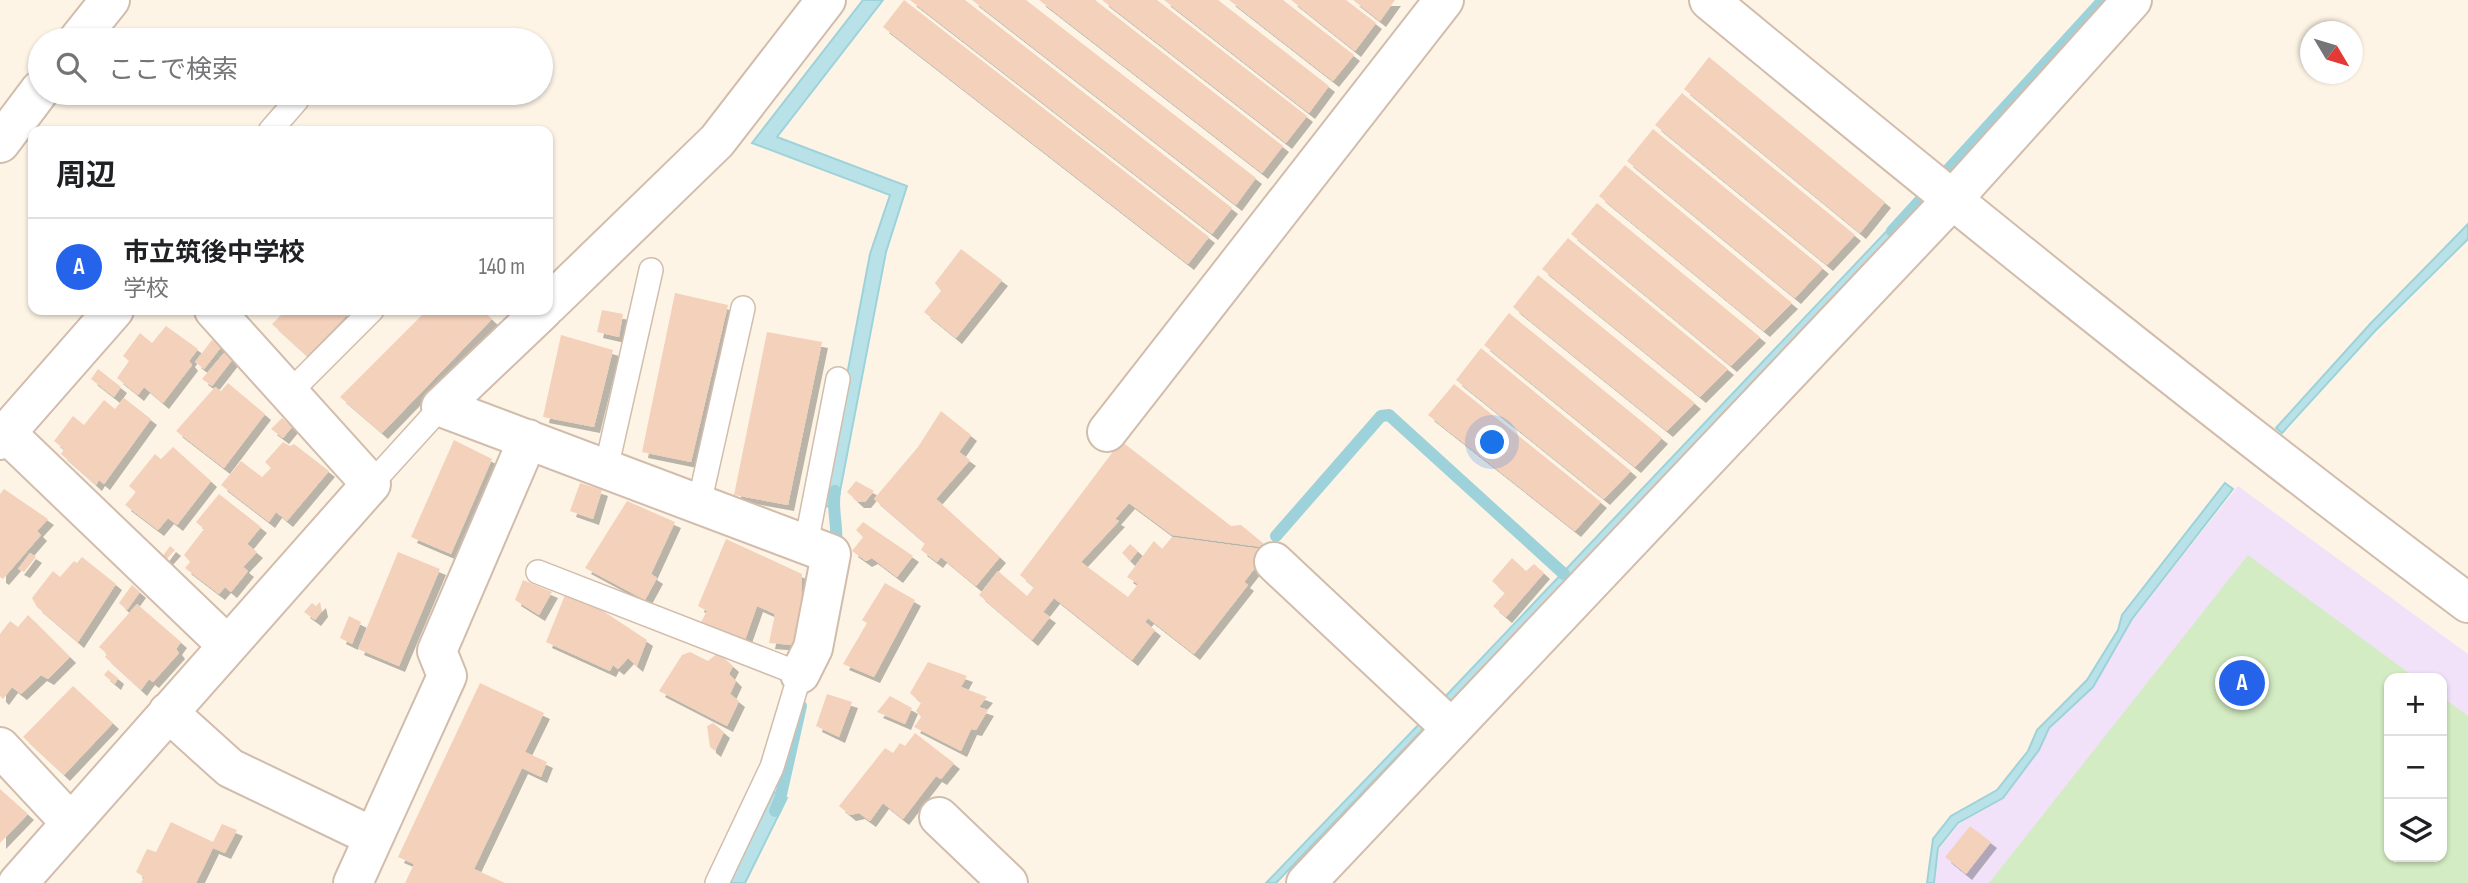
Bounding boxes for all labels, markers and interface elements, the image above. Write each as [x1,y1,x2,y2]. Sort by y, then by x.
north arrow [2300,21,2363,84]
search box [28,28,553,105]
icon: search [52,48,90,86]
text: ここで検索 [108,55,238,86]
text: 周辺 [56,158,116,194]
text: 市立筑後中学校 [123,238,305,269]
text: A [74,253,84,281]
text: 140 m [479,253,525,281]
text: 学校 [123,275,169,303]
your location [1475,425,1509,459]
pin: A [2219,657,2265,709]
map controls [2384,673,2447,862]
button: + [2384,673,2447,736]
button: − [2384,736,2447,799]
button: layers [2384,799,2447,862]

